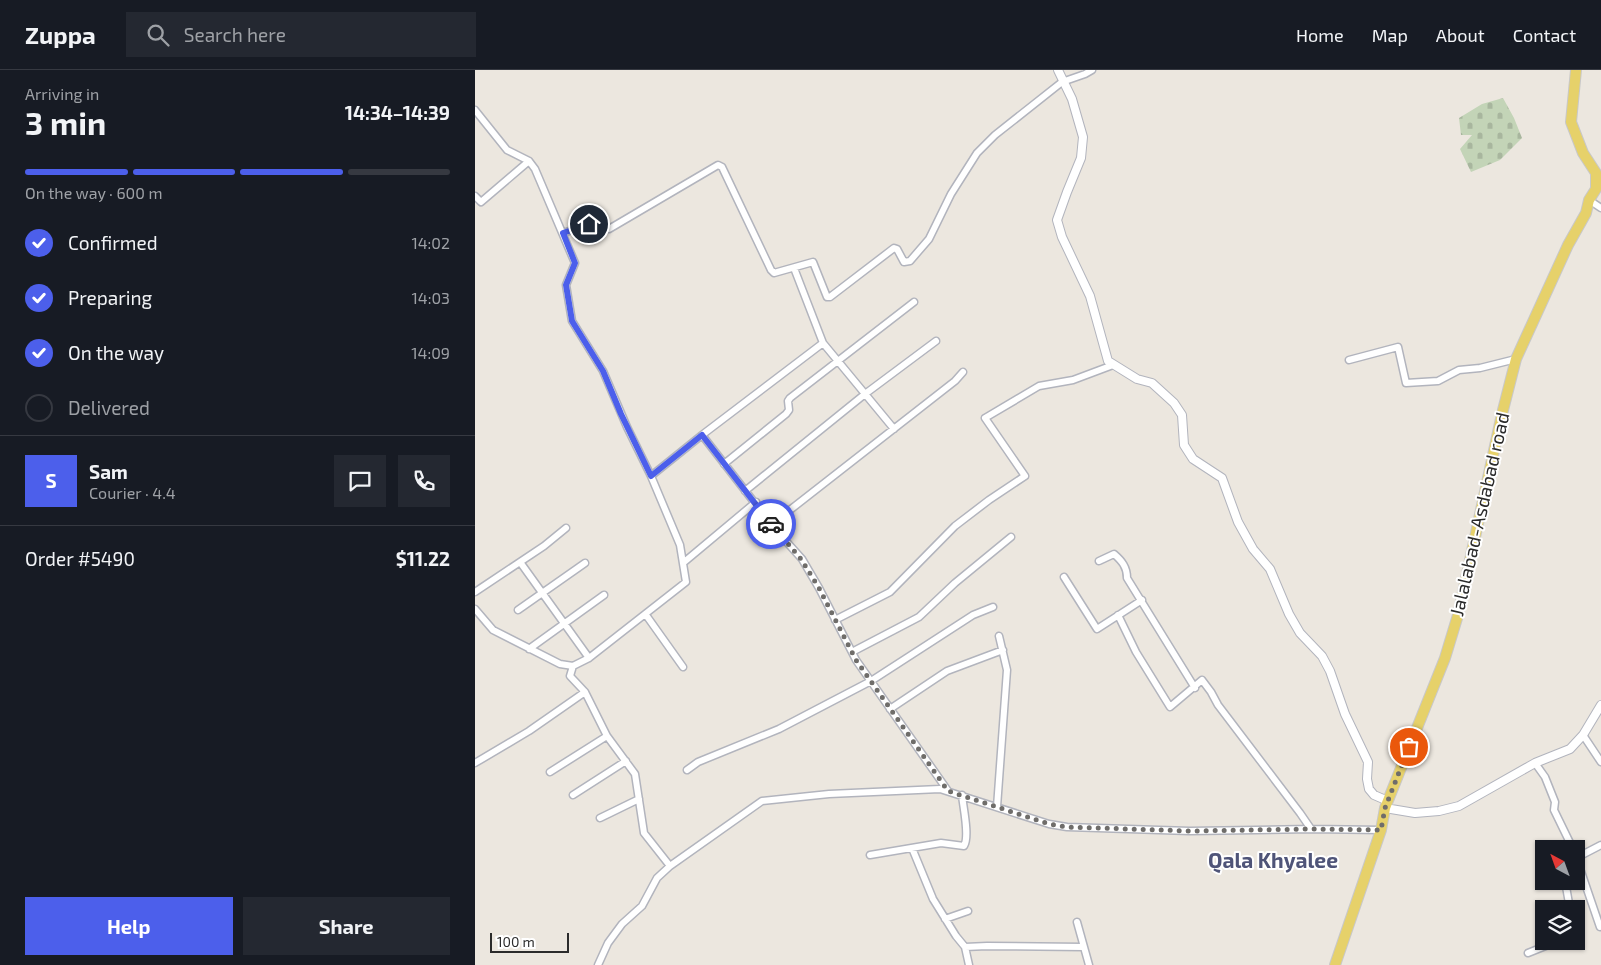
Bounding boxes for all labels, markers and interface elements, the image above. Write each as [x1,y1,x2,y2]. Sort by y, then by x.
search box [126,12,476,57]
text: Zuppa [25,20,96,49]
icon: search [144,21,172,49]
text: Search here [184,23,286,46]
text: Home [1296,24,1344,46]
text: Map [1372,24,1408,46]
text: About [1436,24,1485,46]
text: Contact [1513,24,1576,46]
text: Arriving in [25,84,99,103]
text: 14:34–14:39 [345,101,450,124]
text: 3 min [25,103,106,141]
text: On the way · 600 m [25,183,162,202]
pin [568,203,610,245]
icon: home [575,210,603,238]
icon: check [25,229,53,257]
text: Confirmed [68,231,158,254]
text: 14:02 [411,233,450,252]
icon: check [25,284,53,312]
text: Preparing [68,286,152,309]
text: 14:03 [411,288,450,307]
icon: check [25,339,53,367]
text: On the way [68,341,164,364]
text: 14:09 [411,343,450,362]
text: Delivered [68,396,150,419]
street label: Jalalabad-Asdabad road [1444,410,1514,618]
button: chat [334,455,386,507]
button: phone [398,455,450,507]
text: Sam [89,460,128,483]
text: S [45,469,57,492]
text: Courier · 4.4 [89,483,176,502]
courier [746,499,796,549]
icon: car [757,510,785,538]
text: Order #5490 [25,547,135,570]
text: $11.22 [396,547,450,570]
pin [1388,726,1430,768]
icon: bag [1395,733,1423,761]
north arrow [1535,840,1585,890]
map controls [1535,840,1585,950]
district label: Qala Khyalee [1208,847,1338,873]
button: Help [25,897,233,955]
button: Share [243,897,450,955]
button: layers [1535,900,1585,950]
scale bar [490,930,569,953]
text: 100 m [497,933,535,950]

